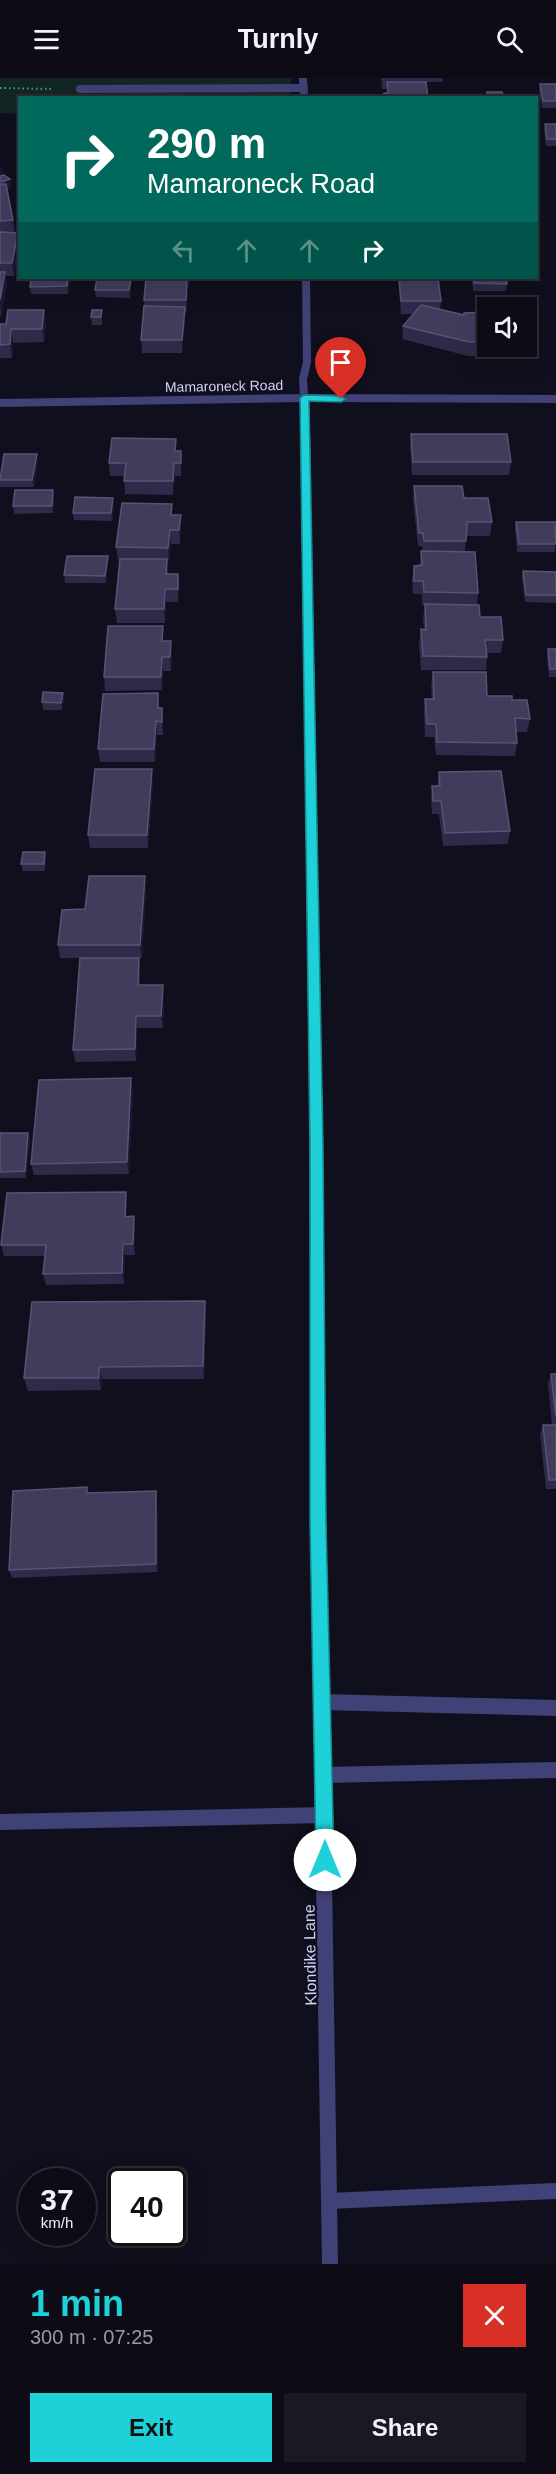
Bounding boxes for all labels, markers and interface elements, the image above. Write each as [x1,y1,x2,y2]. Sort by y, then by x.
icon: menu [30,23,63,56]
icon: search [493,23,526,56]
text: Turnly [238,24,318,54]
icon: right [48,120,126,198]
text: 290 m [147,120,266,167]
text: Mamaroneck Road [147,169,375,199]
icon: left [167,234,200,267]
icon: ahead [230,234,263,267]
icon: ahead [293,234,326,267]
icon: right [356,234,389,267]
map controls [477,297,537,357]
button: sound [477,297,537,357]
pin [315,337,366,399]
icon: arrive [324,346,357,379]
street label: Mamaroneck Road [165,377,283,395]
position arrow [293,1828,357,1892]
street label: Klondike Lane [301,1904,319,2006]
speed limit sign: 40 [108,2168,186,2246]
text: 37 [40,2183,74,2216]
text: km/h [41,2214,73,2231]
text: 1 min [30,2283,124,2324]
button: close [463,2284,526,2347]
text: 300 m · 07:25 [30,2326,153,2348]
button: Exit [30,2393,272,2462]
button: Share [284,2393,526,2462]

